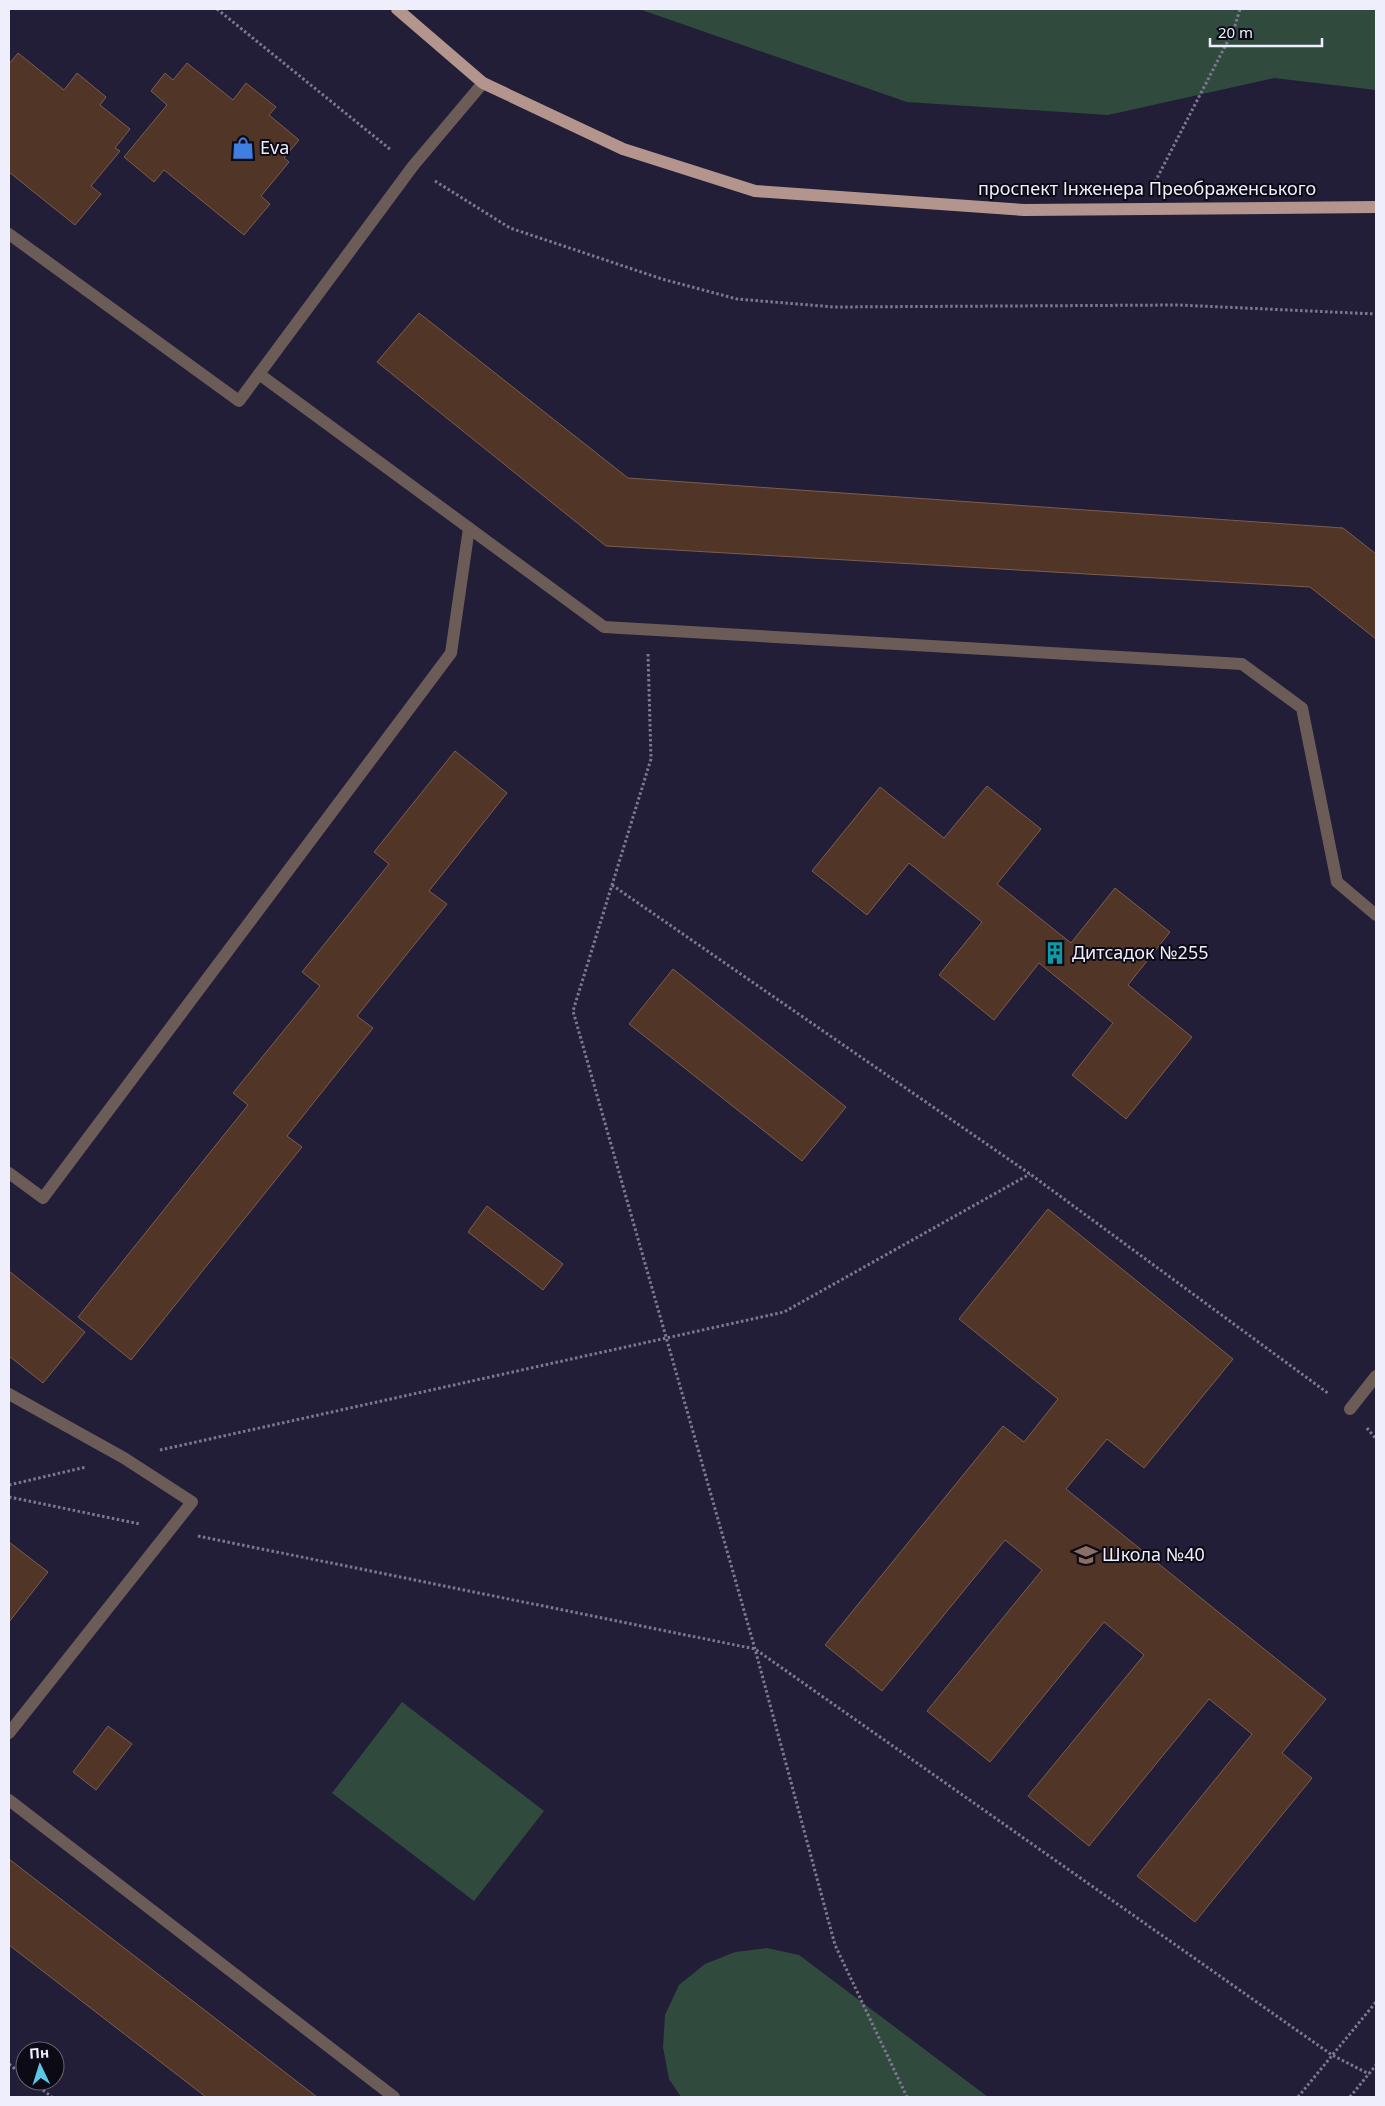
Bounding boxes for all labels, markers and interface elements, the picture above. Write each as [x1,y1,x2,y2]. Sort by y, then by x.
scale bar [1210,15,1322,47]
text: 20 m [1218,22,1253,42]
shop icon: Eva [230,135,256,161]
place label: Eva [260,135,289,159]
street label: проспект Інженера Преображенського [978,176,1316,200]
building icon: Дитсадок №255 [1042,940,1068,966]
place label: Дитсадок №255 [1072,940,1208,964]
school or university icon: Школа №40 [1073,1542,1099,1568]
place label: Школа №40 [1102,1542,1205,1566]
north arrow [15,2041,65,2091]
text: Пн [28,2042,50,2063]

